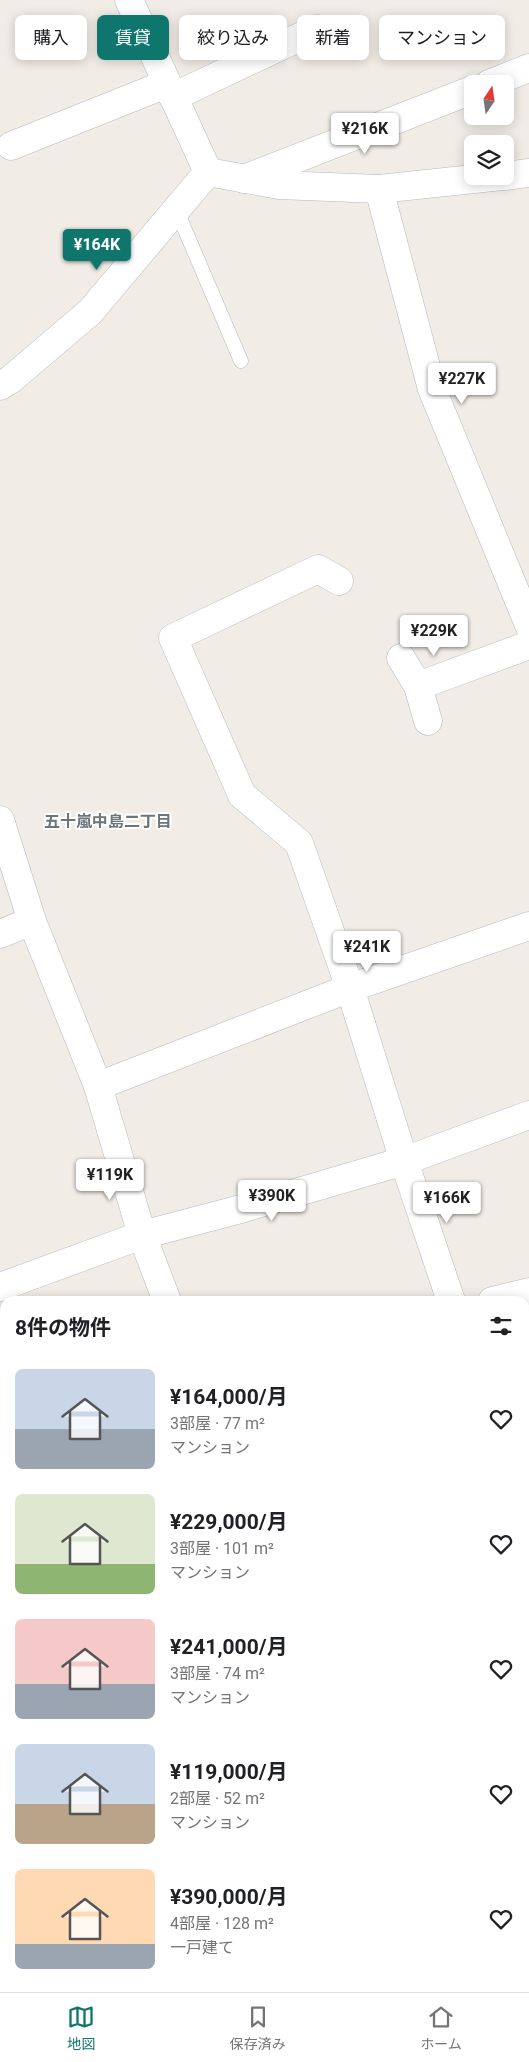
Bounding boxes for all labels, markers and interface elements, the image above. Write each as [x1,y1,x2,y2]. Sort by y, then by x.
chip: 購入 [15,15,87,60]
chip: 賃貸 [97,15,169,60]
chip: 絞り込み [179,15,287,60]
chip: 新着 [297,15,369,60]
chip: マンション [379,15,505,60]
north arrow [464,75,514,125]
map controls [464,75,514,185]
pin: ¥216K [330,112,400,155]
text: ¥216K [342,119,388,138]
button: layers [464,135,514,185]
pin: ¥164K [62,228,132,271]
text: ¥164K [74,235,120,254]
pin: ¥227K [427,362,497,405]
text: ¥227K [439,369,485,388]
pin: ¥229K [399,614,469,657]
text: ¥229K [411,621,457,640]
district label: 五十嵐中島二丁目 [44,812,172,831]
pin: ¥241K [332,930,402,973]
text: ¥241K [344,937,390,956]
pin: ¥119K [75,1158,145,1201]
text: ¥119K [87,1165,133,1184]
pin: ¥390K [237,1180,307,1222]
pin: ¥166K [412,1182,482,1224]
text: ¥390K [249,1186,295,1205]
text: ¥166K [424,1188,470,1207]
icon: filters [487,1312,515,1340]
text: 8件の物件 [15,1316,111,1340]
text: ¥164,000/月 [170,1385,288,1409]
icon: home [55,1389,115,1449]
icon: heart [487,1405,515,1433]
text: 3部屋 · 77 m² [170,1414,265,1433]
text: マンション [170,1438,250,1457]
text: ¥229,000/月 [170,1510,288,1534]
icon: home [55,1514,115,1574]
icon: heart [487,1530,515,1558]
text: 3部屋 · 101 m² [170,1539,274,1558]
text: マンション [170,1563,250,1582]
text: ¥241,000/月 [170,1635,288,1659]
icon: home [55,1639,115,1699]
icon: heart [487,1655,515,1683]
text: 3部屋 · 74 m² [170,1664,265,1683]
text: マンション [170,1688,250,1707]
text: ¥119,000/月 [170,1760,288,1784]
icon: home [55,1764,115,1824]
icon: heart [487,1780,515,1808]
text: 2部屋 · 52 m² [170,1789,265,1808]
text: マンション [170,1813,250,1832]
text: ¥390,000/月 [170,1885,288,1909]
icon: home [55,1889,115,1949]
icon: heart [487,1905,515,1933]
text: 4部屋 · 128 m² [170,1914,274,1933]
text: 一戸建て [170,1938,234,1957]
tab: 地図 [67,2003,95,2053]
tab: 保存済み [230,2003,286,2053]
tab: ホーム [420,2003,462,2053]

